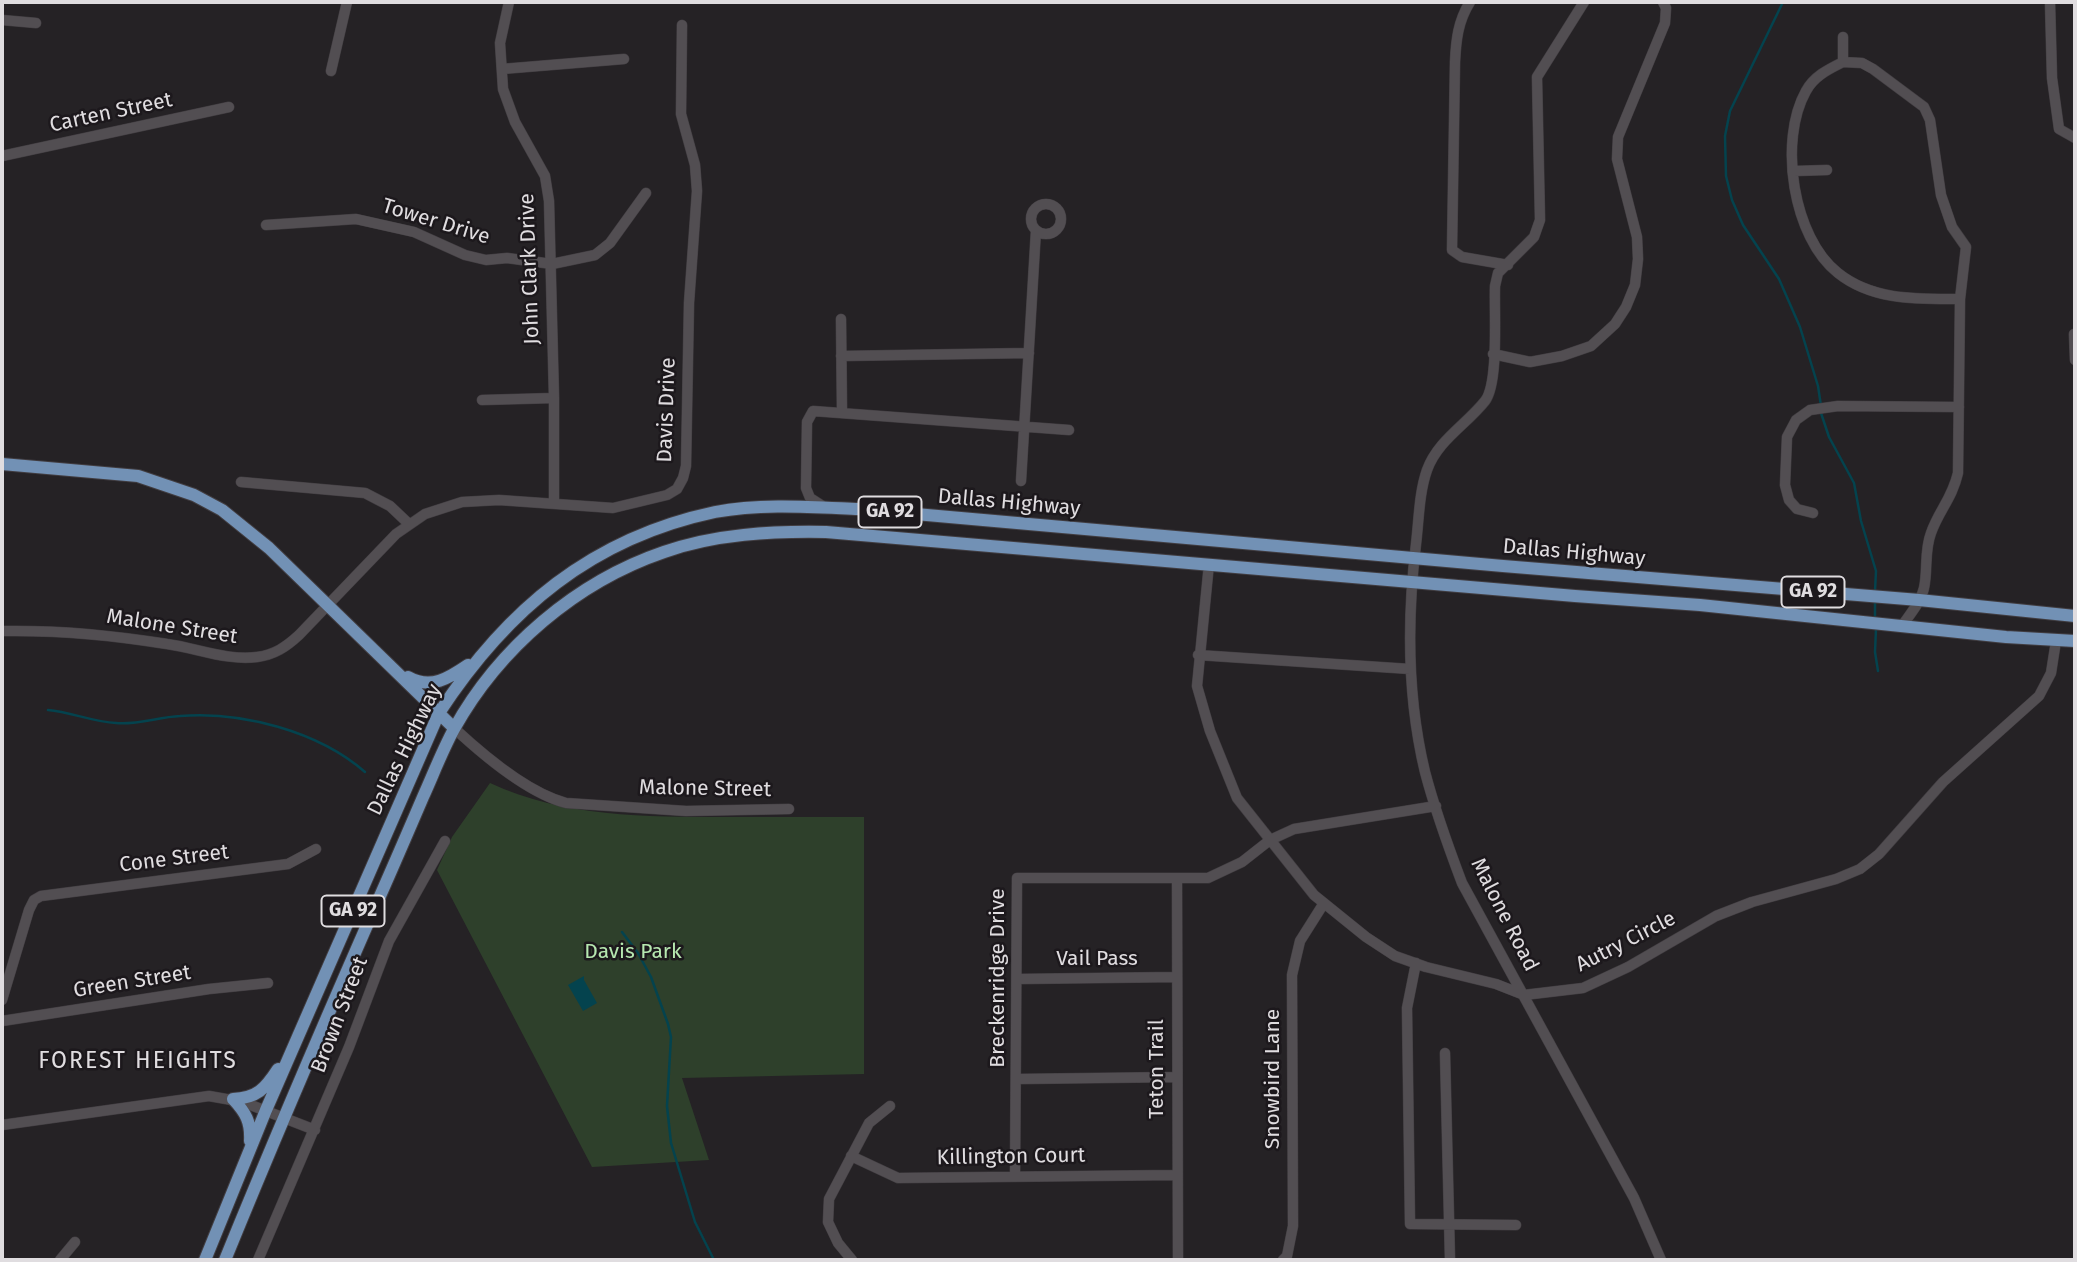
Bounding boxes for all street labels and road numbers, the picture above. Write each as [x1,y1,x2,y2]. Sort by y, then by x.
street label: Carten Street [47,88,175,138]
street label: John Clark Drive [515,193,545,345]
street label: Tower Drive [379,194,493,250]
street label: Davis Drive [653,357,681,463]
street label: Dallas Highway [937,484,1081,522]
road number: GA 92 [858,496,922,527]
street label: Dallas Highway [1502,534,1646,572]
road number: GA 92 [1782,576,1844,608]
street label: Malone Street [105,604,239,650]
street label: Dallas Highway [362,680,448,820]
street label: Malone Street [639,775,771,803]
street label: Cone Street [118,840,230,878]
street label: Malone Road [1465,854,1543,976]
street label: Breckenridge Drive [985,888,1011,1068]
road number: GA 92 [322,896,384,926]
street label: Autry Circle [1572,906,1680,978]
street label: Vail Pass [1056,946,1138,972]
street label: Brown Street [306,953,374,1077]
street label: Green Street [72,960,192,1004]
street label: Snowbird Lane [1260,1009,1286,1149]
street label: Teton Trail [1144,1019,1170,1119]
street label: Killington Court [936,1143,1086,1171]

